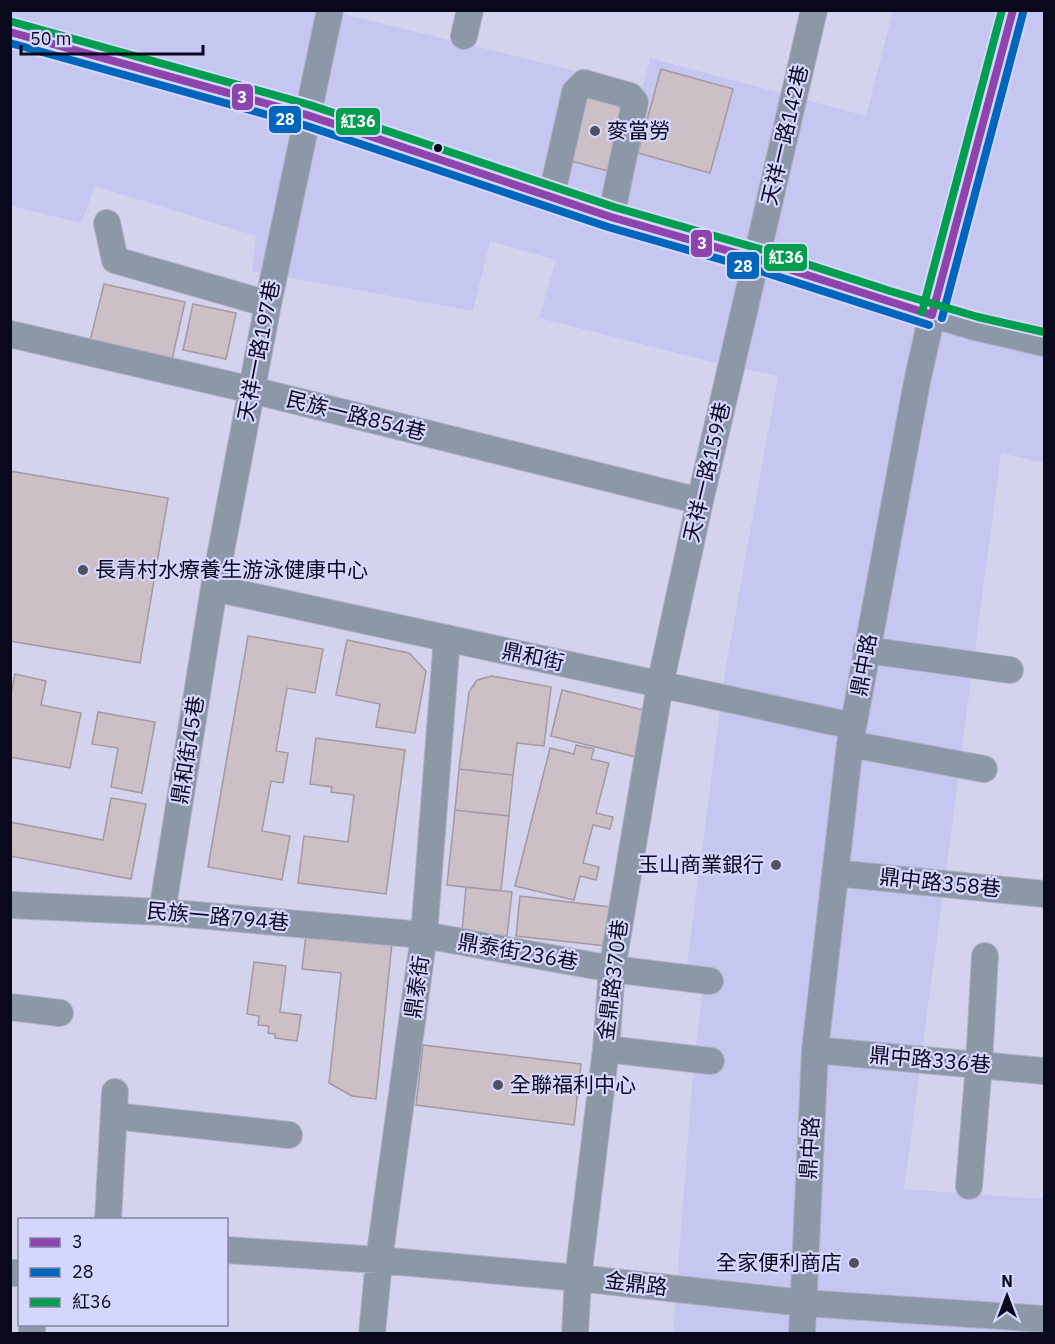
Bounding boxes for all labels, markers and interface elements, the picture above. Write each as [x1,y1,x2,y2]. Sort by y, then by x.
scale bar [21,18,202,56]
text: 50 m [30,27,72,50]
street label: 天祥一路142巷 [754,62,814,208]
line badge: 3 [231,83,254,111]
text: 3 [237,87,247,107]
line badge: 28 [268,105,302,134]
line badge: 紅36 [335,107,381,136]
text: 28 [275,109,295,129]
text: 紅36 [340,111,376,131]
place label: 麥當勞 [607,116,670,144]
marker: 麥當勞 [588,124,602,138]
unlabelled marker [432,142,444,154]
line badge: 3 [690,229,713,258]
text: 3 [697,233,707,253]
line badge: 紅36 [763,243,808,272]
text: 紅36 [768,247,804,267]
line badge: 28 [726,251,760,280]
text: 28 [733,256,753,276]
street label: 天祥一路197巷 [231,278,285,424]
street label: 民族一路854巷 [284,384,429,446]
street label: 天祥一路159巷 [676,399,736,545]
place label: 長青村水療養生游泳健康中心 [95,555,368,583]
marker: 長青村水療養生游泳健康中心 [76,563,90,577]
street label: 鼎中路 [844,631,882,698]
street label: 鼎和街 [499,636,567,676]
street label: 鼎和街45巷 [165,694,209,806]
place label: 玉山商業銀行 [638,850,764,878]
marker: 玉山商業銀行 [769,858,783,872]
street label: 鼎中路358巷 [878,862,1002,902]
street label: 民族一路794巷 [146,896,290,936]
street label: 金鼎路370巷 [591,918,633,1042]
street label: 鼎泰街236巷 [456,927,581,975]
street label: 鼎泰街 [398,954,434,1020]
street label: 鼎中路336巷 [868,1040,992,1078]
place label: 全聯福利中心 [510,1070,636,1098]
marker: 全聯福利中心 [491,1078,505,1092]
street label: 鼎中路 [793,1116,825,1180]
legend [18,1218,228,1326]
text: 3 [72,1230,83,1253]
place label: 全家便利商店 [716,1248,842,1276]
marker: 全家便利商店 [847,1256,861,1270]
text: 28 [72,1260,94,1283]
street label: 金鼎路 [603,1265,669,1301]
north arrow [977,1266,1037,1326]
text: N [1001,1271,1013,1291]
text: 紅36 [72,1290,112,1313]

